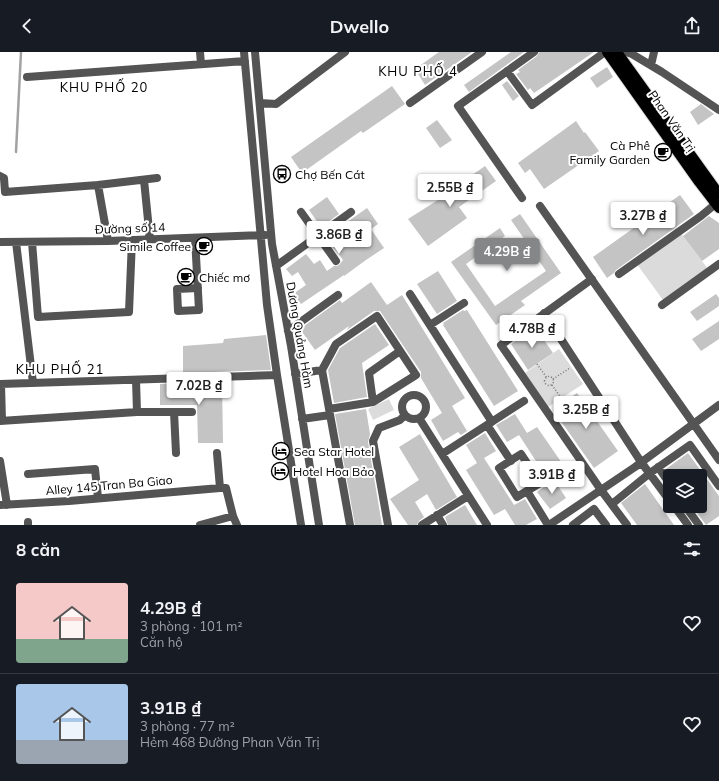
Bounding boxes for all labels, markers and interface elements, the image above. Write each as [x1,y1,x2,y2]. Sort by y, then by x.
icon: back [16,15,38,37]
text: Dwello [330,15,389,38]
icon: share [681,15,703,37]
district label: KHU PHỐ 4 [378,62,458,79]
district label: KHU PHỐ 20 [60,78,148,95]
street label: Phan Văn Trị [645,87,699,155]
place label: Cà Phê Family Garden [570,138,650,167]
cafe icon: Cà Phê Family Garden [653,142,673,162]
bus stop icon: Chợ Bến Cát [272,164,292,184]
place label: Chợ Bến Cát [295,167,365,182]
pin: 2.55B ₫ [413,174,487,208]
text: 2.55B ₫ [427,179,473,195]
pin: 3.27B ₫ [606,202,680,236]
text: 3.27B ₫ [620,207,666,223]
street label: Đường số 14 [95,219,165,237]
pin: 3.86B ₫ [302,221,376,255]
text: 3.86B ₫ [316,226,362,242]
cafe icon: Simile Coffee [194,236,214,256]
pin: 4.29B ₫ [470,238,544,272]
place label: Simile Coffee [119,239,191,254]
text: 4.29B ₫ [484,243,530,259]
cafe icon: Chiếc mơ [176,267,196,287]
place label: Chiếc mơ [199,270,250,285]
street label: Dương Quảng Hàm [283,281,317,389]
pin: 4.78B ₫ [495,315,569,349]
text: 4.78B ₫ [509,320,555,336]
district label: KHU PHỐ 21 [16,360,104,377]
pin: 7.02B ₫ [162,372,236,406]
text: 7.02B ₫ [176,377,222,393]
pin: 3.25B ₫ [549,396,623,430]
text: 3.25B ₫ [563,401,609,417]
hotel icon: Sea Star Hotel [271,441,291,461]
place label: Sea Star Hotel [294,444,374,459]
hotel icon: Hotel Hoa Bảo [270,461,290,481]
pin: 3.91B ₫ [515,461,589,495]
place label: Hotel Hoa Bảo [293,464,374,479]
text: 3.91B ₫ [529,466,575,482]
map controls [663,469,707,513]
button: layers [663,469,707,513]
street label: Alley 145 Tran Ba Giao [45,472,173,498]
icon: filters [681,538,703,560]
text: 8 căn [16,539,60,560]
text: 4.29B ₫ [140,597,201,618]
icon: home [48,599,96,647]
icon: heart [681,612,703,634]
text: 3 phòng · 101 m² [140,618,242,634]
text: Căn hộ [140,634,183,650]
text: 3.91B ₫ [140,697,201,718]
icon: home [48,700,96,748]
icon: heart [681,713,703,735]
text: 3 phòng · 77 m² [140,718,235,734]
text: Hẻm 468 Đường Phan Văn Trị [140,734,320,750]

